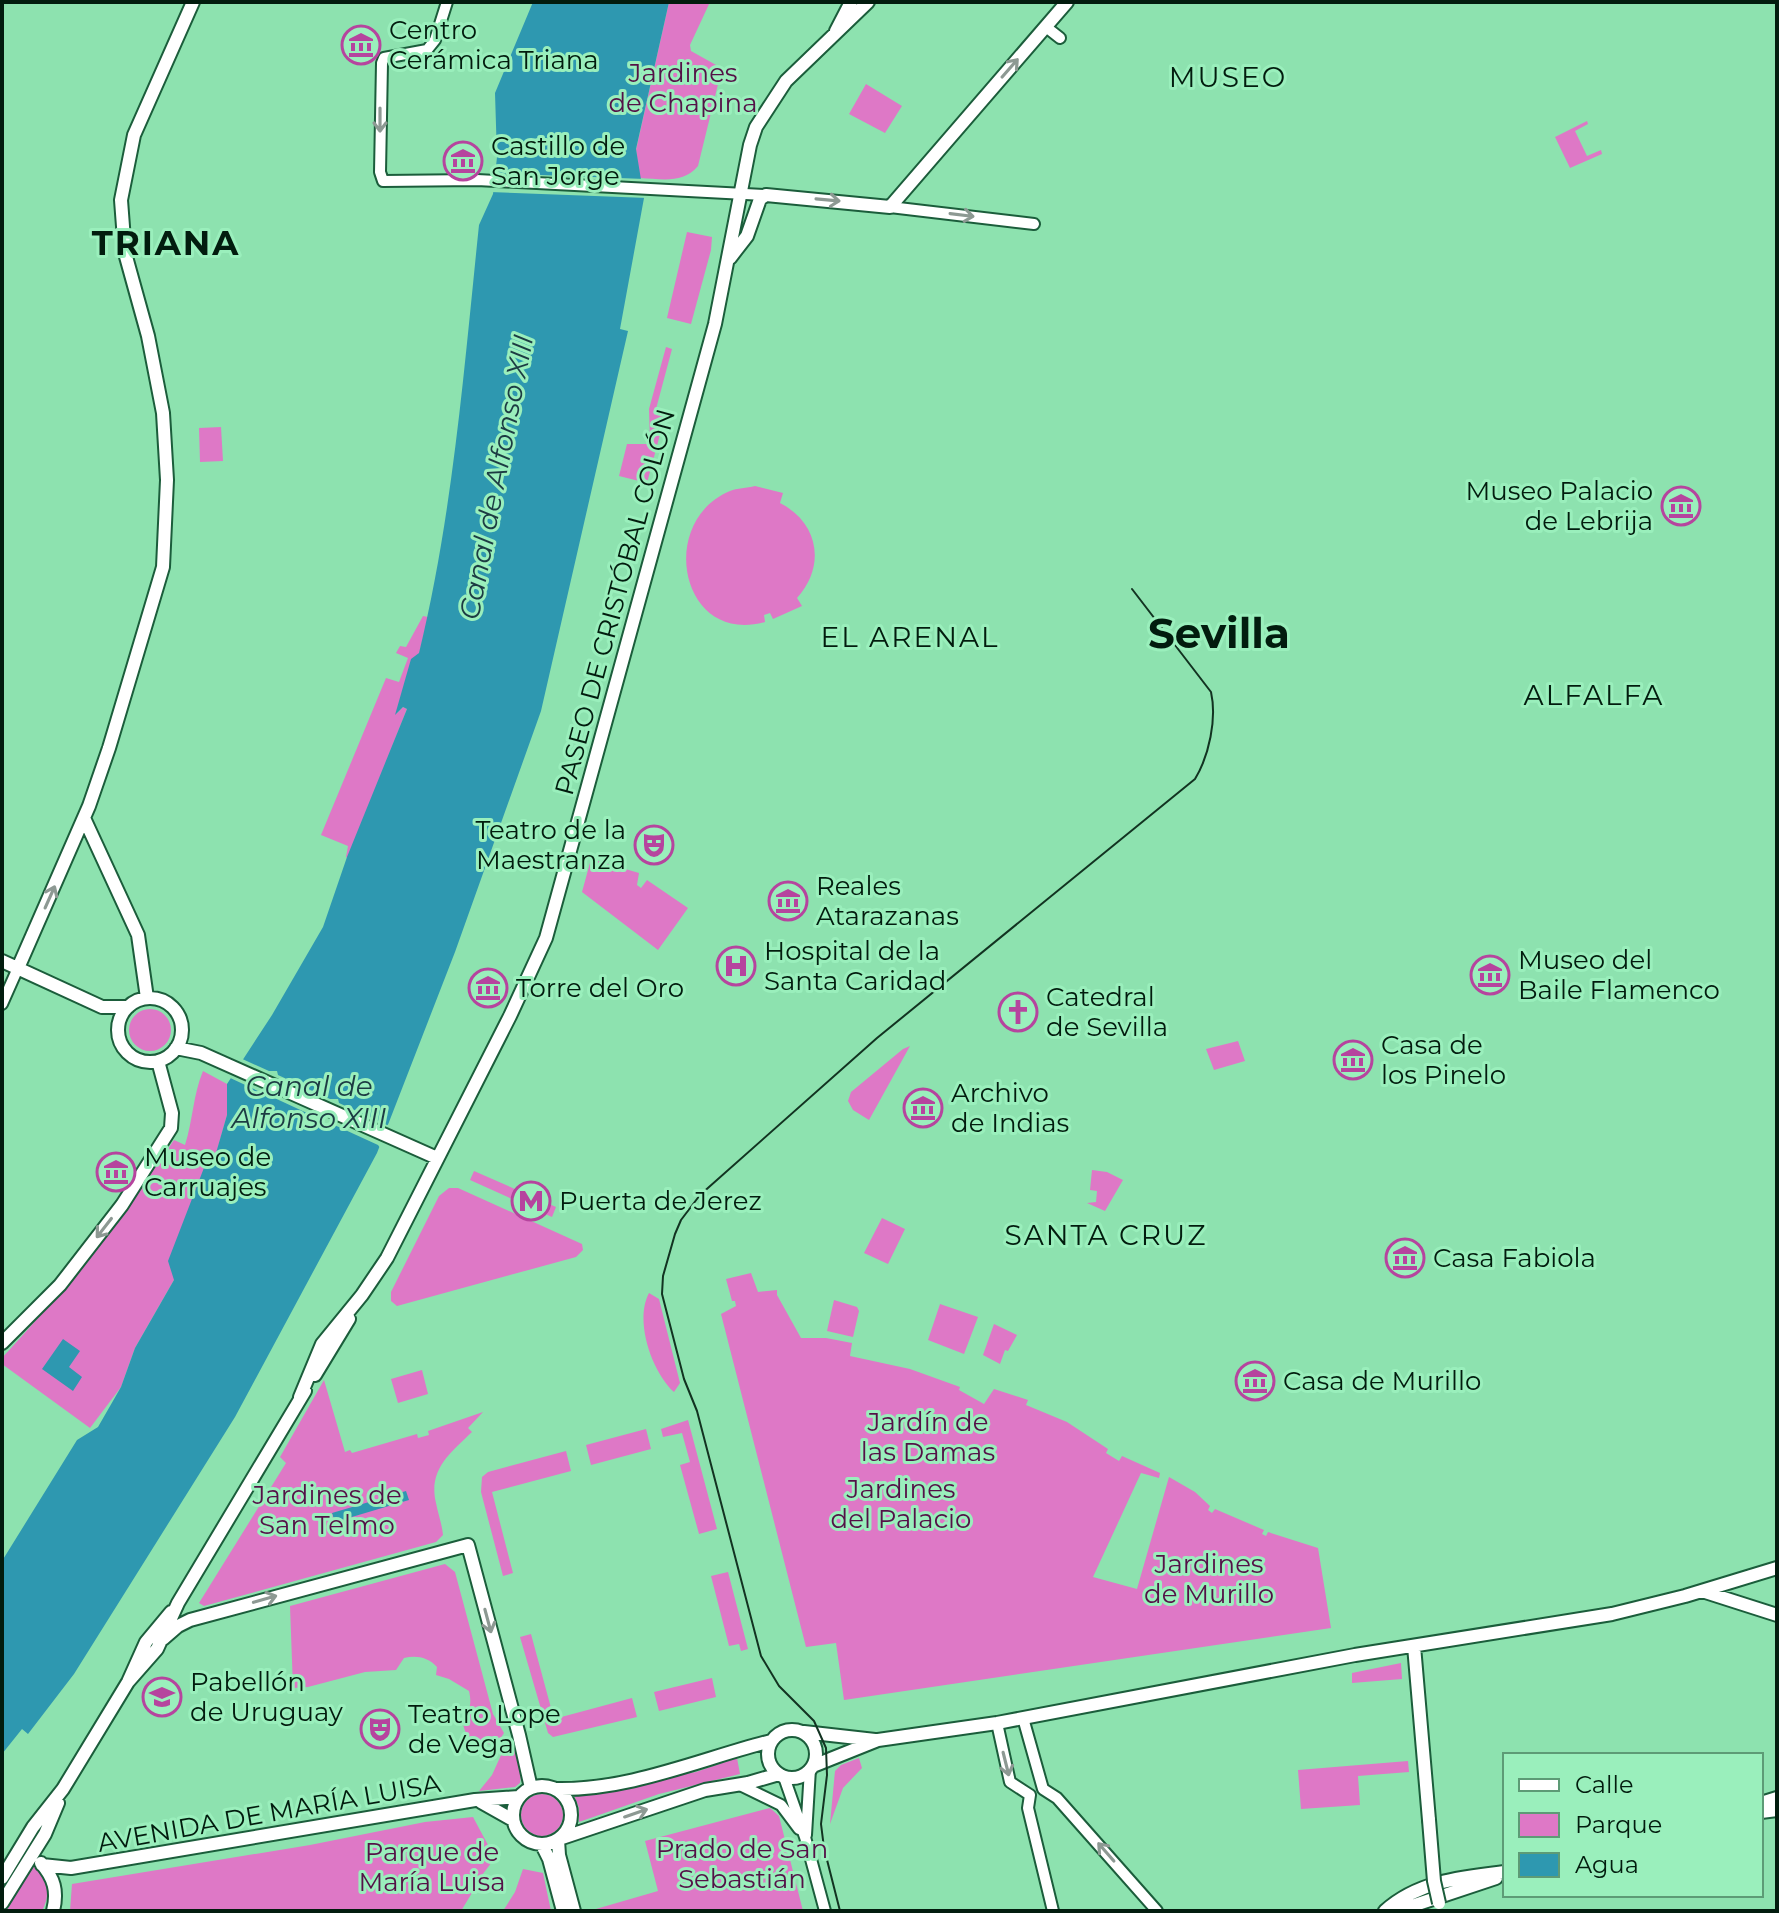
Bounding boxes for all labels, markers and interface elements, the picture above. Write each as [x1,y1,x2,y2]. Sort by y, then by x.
place label: Centro Cerámica Triana [389,14,599,76]
museum icon: Centro Cerámica Triana [340,24,382,66]
park label: Jardines de Chapina [608,57,758,119]
one-way arrow [1001,58,1019,78]
district label: MUSEO [1169,60,1287,94]
one-way arrow [373,106,388,133]
place label: Castillo de San Jorge [491,130,625,192]
museum icon: Castillo de San Jorge [442,140,484,182]
one-way arrow [814,193,841,208]
one-way arrow [948,208,975,223]
district label: TRIANA [92,222,240,264]
water label: Canal de Alfonso XIII [452,332,540,622]
street label: PASEO DE CRISTÓBAL COLÓN [548,405,682,799]
place label: Museo Palacio de Lebrija [1466,475,1653,537]
museum icon: Museo Palacio de Lebrija [1660,485,1702,527]
district label: Sevilla [1148,607,1290,659]
district label: EL ARENAL [821,620,999,654]
district label: ALFALFA [1524,678,1664,712]
place label: Teatro de la Maestranza [476,814,626,876]
theatre icon: Teatro de la Maestranza [633,824,675,866]
place label: Reales Atarazanas [816,870,959,932]
museum icon: Reales Atarazanas [767,880,809,922]
one-way arrow [44,885,59,910]
place label: Hospital de la Santa Caridad [764,935,946,997]
place label: Museo del Baile Flamenco [1518,944,1720,1006]
hospital icon: Hospital de la Santa Caridad [715,945,757,987]
museum icon: Museo del Baile Flamenco [1469,954,1511,996]
museum icon: Torre del Oro [467,967,509,1009]
place label: Torre del Oro [516,972,684,1004]
place label: Catedral de Sevilla [1046,981,1168,1043]
church icon: Catedral de Sevilla [997,991,1039,1033]
place label: Casa de los Pinelo [1381,1029,1506,1091]
museum icon: Casa de los Pinelo [1332,1039,1374,1081]
water label: Canal de Alfonso XIII [230,1069,386,1135]
place label: Archivo de Indias [951,1077,1069,1139]
museum icon: Archivo de Indias [902,1087,944,1129]
place label: Museo de Carruajes [144,1141,271,1203]
museum icon: Museo de Carruajes [95,1151,137,1193]
metro station icon: Puerta de Jerez [510,1180,552,1222]
place label: Puerta de Jerez [559,1185,762,1217]
one-way arrow [95,1217,112,1238]
district label: SANTA CRUZ [1004,1218,1208,1252]
museum icon: Casa Fabiola [1384,1237,1426,1279]
place label: Casa Fabiola [1433,1242,1596,1274]
museum icon: Casa de Murillo [1234,1360,1276,1402]
place label: Casa de Murillo [1283,1365,1481,1397]
park label: Jardín de las Damas [861,1406,995,1468]
park label: Jardines del Palacio [831,1473,971,1535]
park label: Jardines de San Telmo [251,1479,402,1541]
park label: Jardines de Murillo [1144,1548,1274,1610]
one-way arrow [251,1591,277,1606]
one-way arrow [481,1607,496,1633]
place label: Pabellón de Uruguay [190,1666,344,1728]
school or university icon: Pabellón de Uruguay [141,1676,183,1718]
place label: Teatro Lope de Vega [408,1698,561,1760]
theatre icon: Teatro Lope de Vega [359,1708,401,1750]
one-way arrow [999,1750,1014,1776]
legend [1503,1753,1763,1897]
street label: AVENIDA DE MARÍA LUISA [95,1767,443,1859]
text: Calle [1575,1770,1633,1799]
one-way arrow [623,1804,648,1819]
text: Parque [1575,1810,1662,1839]
park label: Prado de San Sebastián [656,1833,828,1895]
park label: Parque de María Luisa [358,1836,506,1898]
one-way arrow [1097,1843,1115,1863]
text: Agua [1575,1850,1639,1879]

